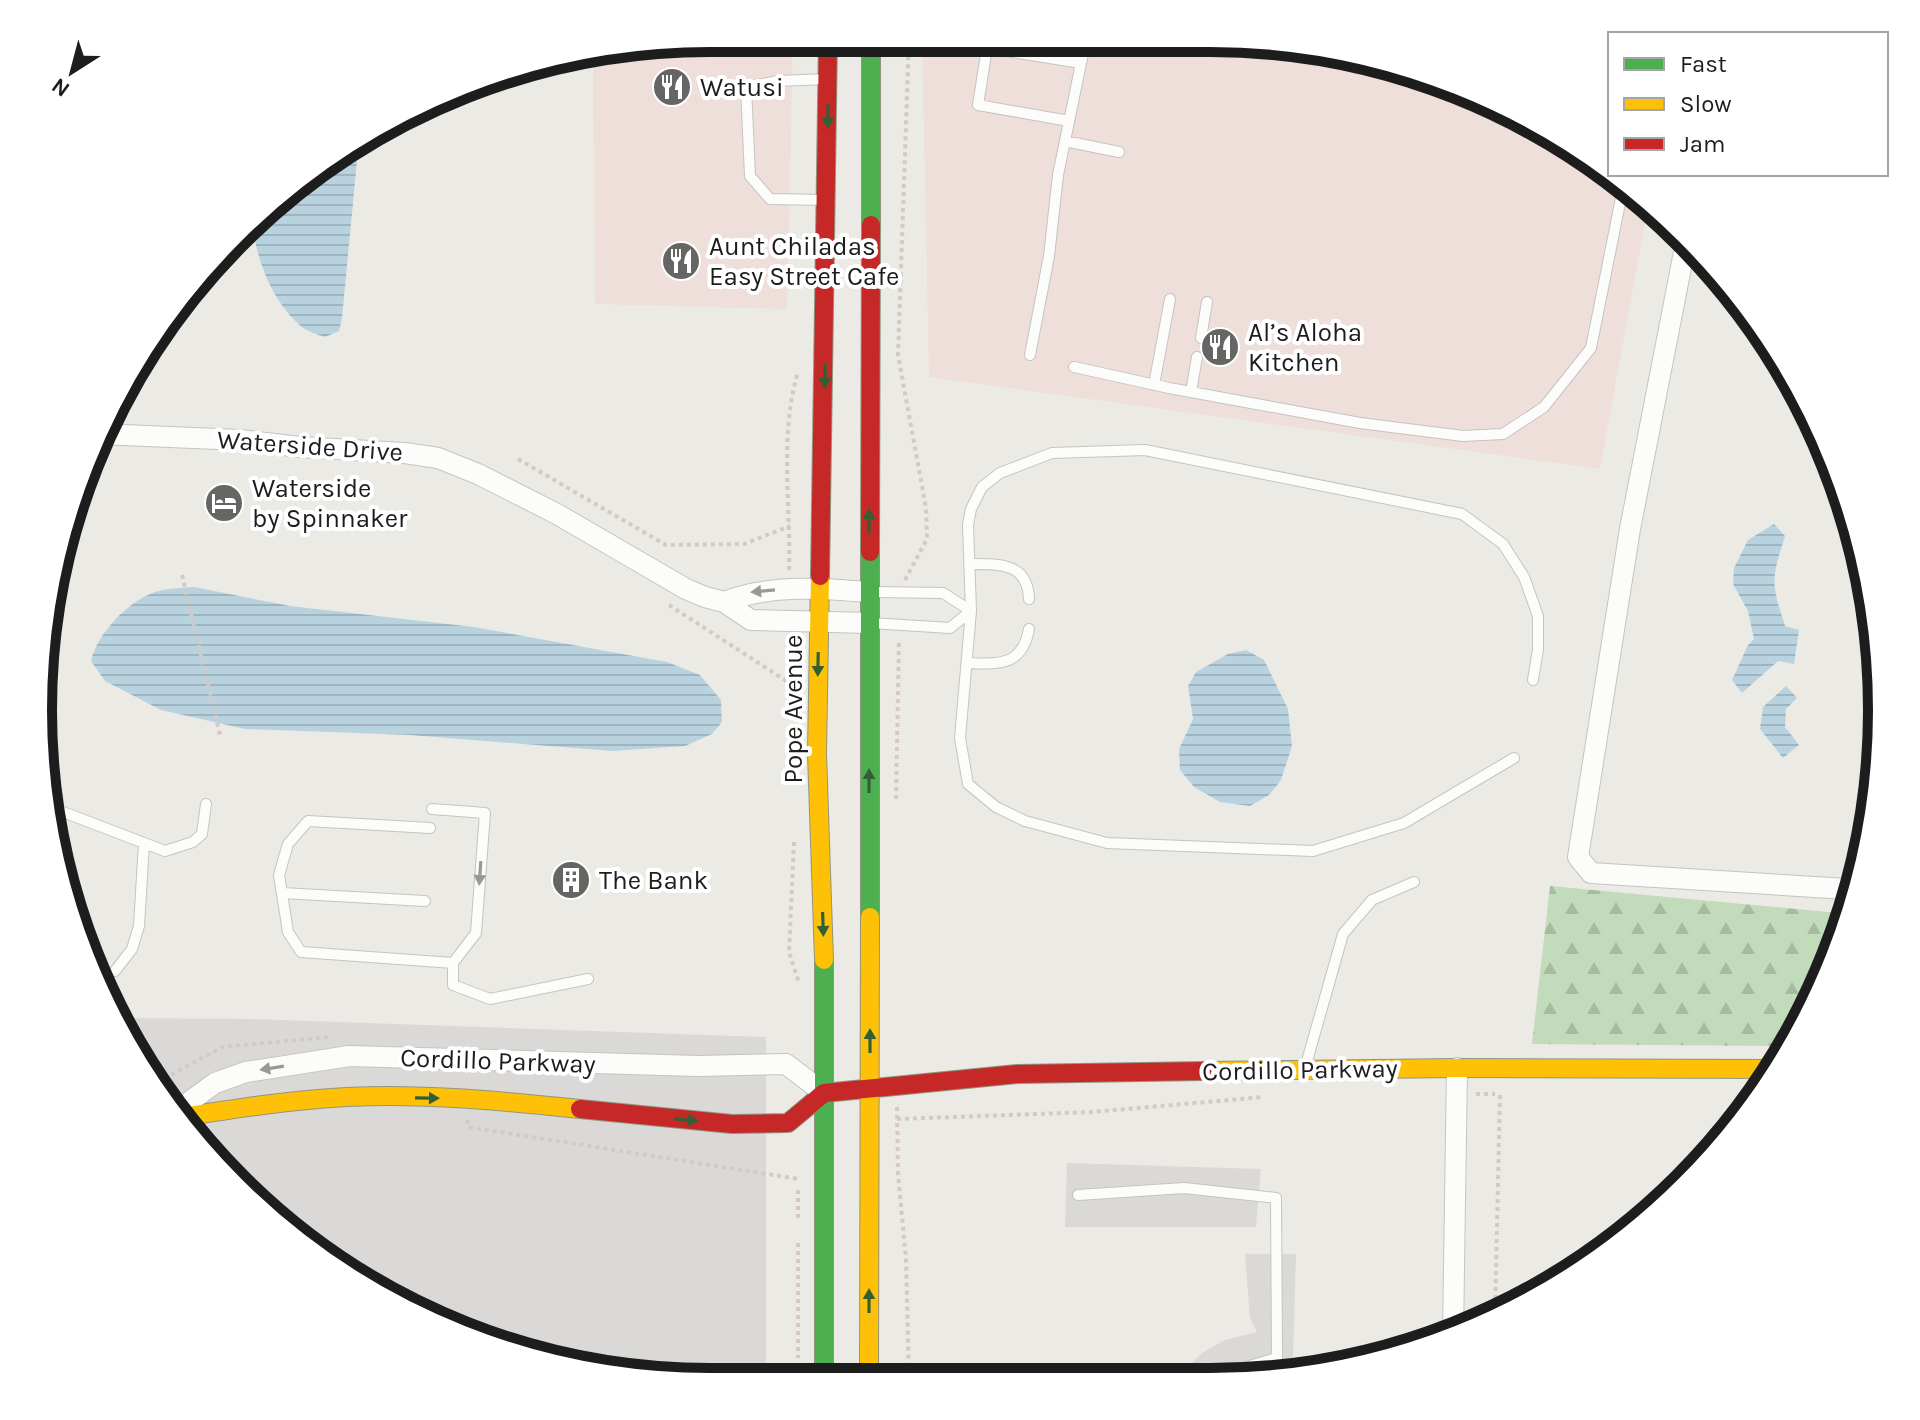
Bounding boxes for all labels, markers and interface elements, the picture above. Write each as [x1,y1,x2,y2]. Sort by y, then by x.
north arrow [32,32,112,112]
legend [1608,32,1888,176]
text: Fast [1680,50,1727,78]
restaurant icon: Watusi [651,66,693,108]
text: N [47,72,75,103]
place label: Watusi [700,72,784,103]
text: Slow [1680,90,1732,118]
one-way arrow [821,104,834,129]
text: Jam [1680,130,1725,158]
place label: Aunt Chiladas Easy Street Cafe [709,231,899,292]
restaurant icon: Aunt Chiladas Easy Street Cafe [660,240,702,282]
place label: Al’s Aloha Kitchen [1248,317,1362,378]
restaurant icon: Al’s Aloha Kitchen [1199,326,1241,368]
one-way arrow [818,364,831,389]
street label: Waterside Drive [216,424,404,468]
place label: Waterside by Spinnaker [252,473,408,534]
hotel icon: Waterside by Spinnaker [203,482,245,524]
one-way arrow [863,508,875,533]
one-way arrow [750,584,775,597]
street label: Pope Avenue [778,635,809,783]
one-way arrow [812,652,825,677]
one-way arrow [863,768,876,793]
building icon: The Bank [550,859,592,901]
one-way arrow [473,861,486,886]
place label: The Bank [599,865,708,896]
one-way arrow [817,912,830,937]
one-way arrow [864,1028,876,1053]
street label: Cordillo Parkway [400,1042,596,1080]
street label: Cordillo Parkway [1202,1053,1398,1087]
one-way arrow [259,1062,284,1075]
one-way arrow [415,1092,440,1104]
one-way arrow [674,1113,699,1126]
one-way arrow [863,1288,875,1313]

